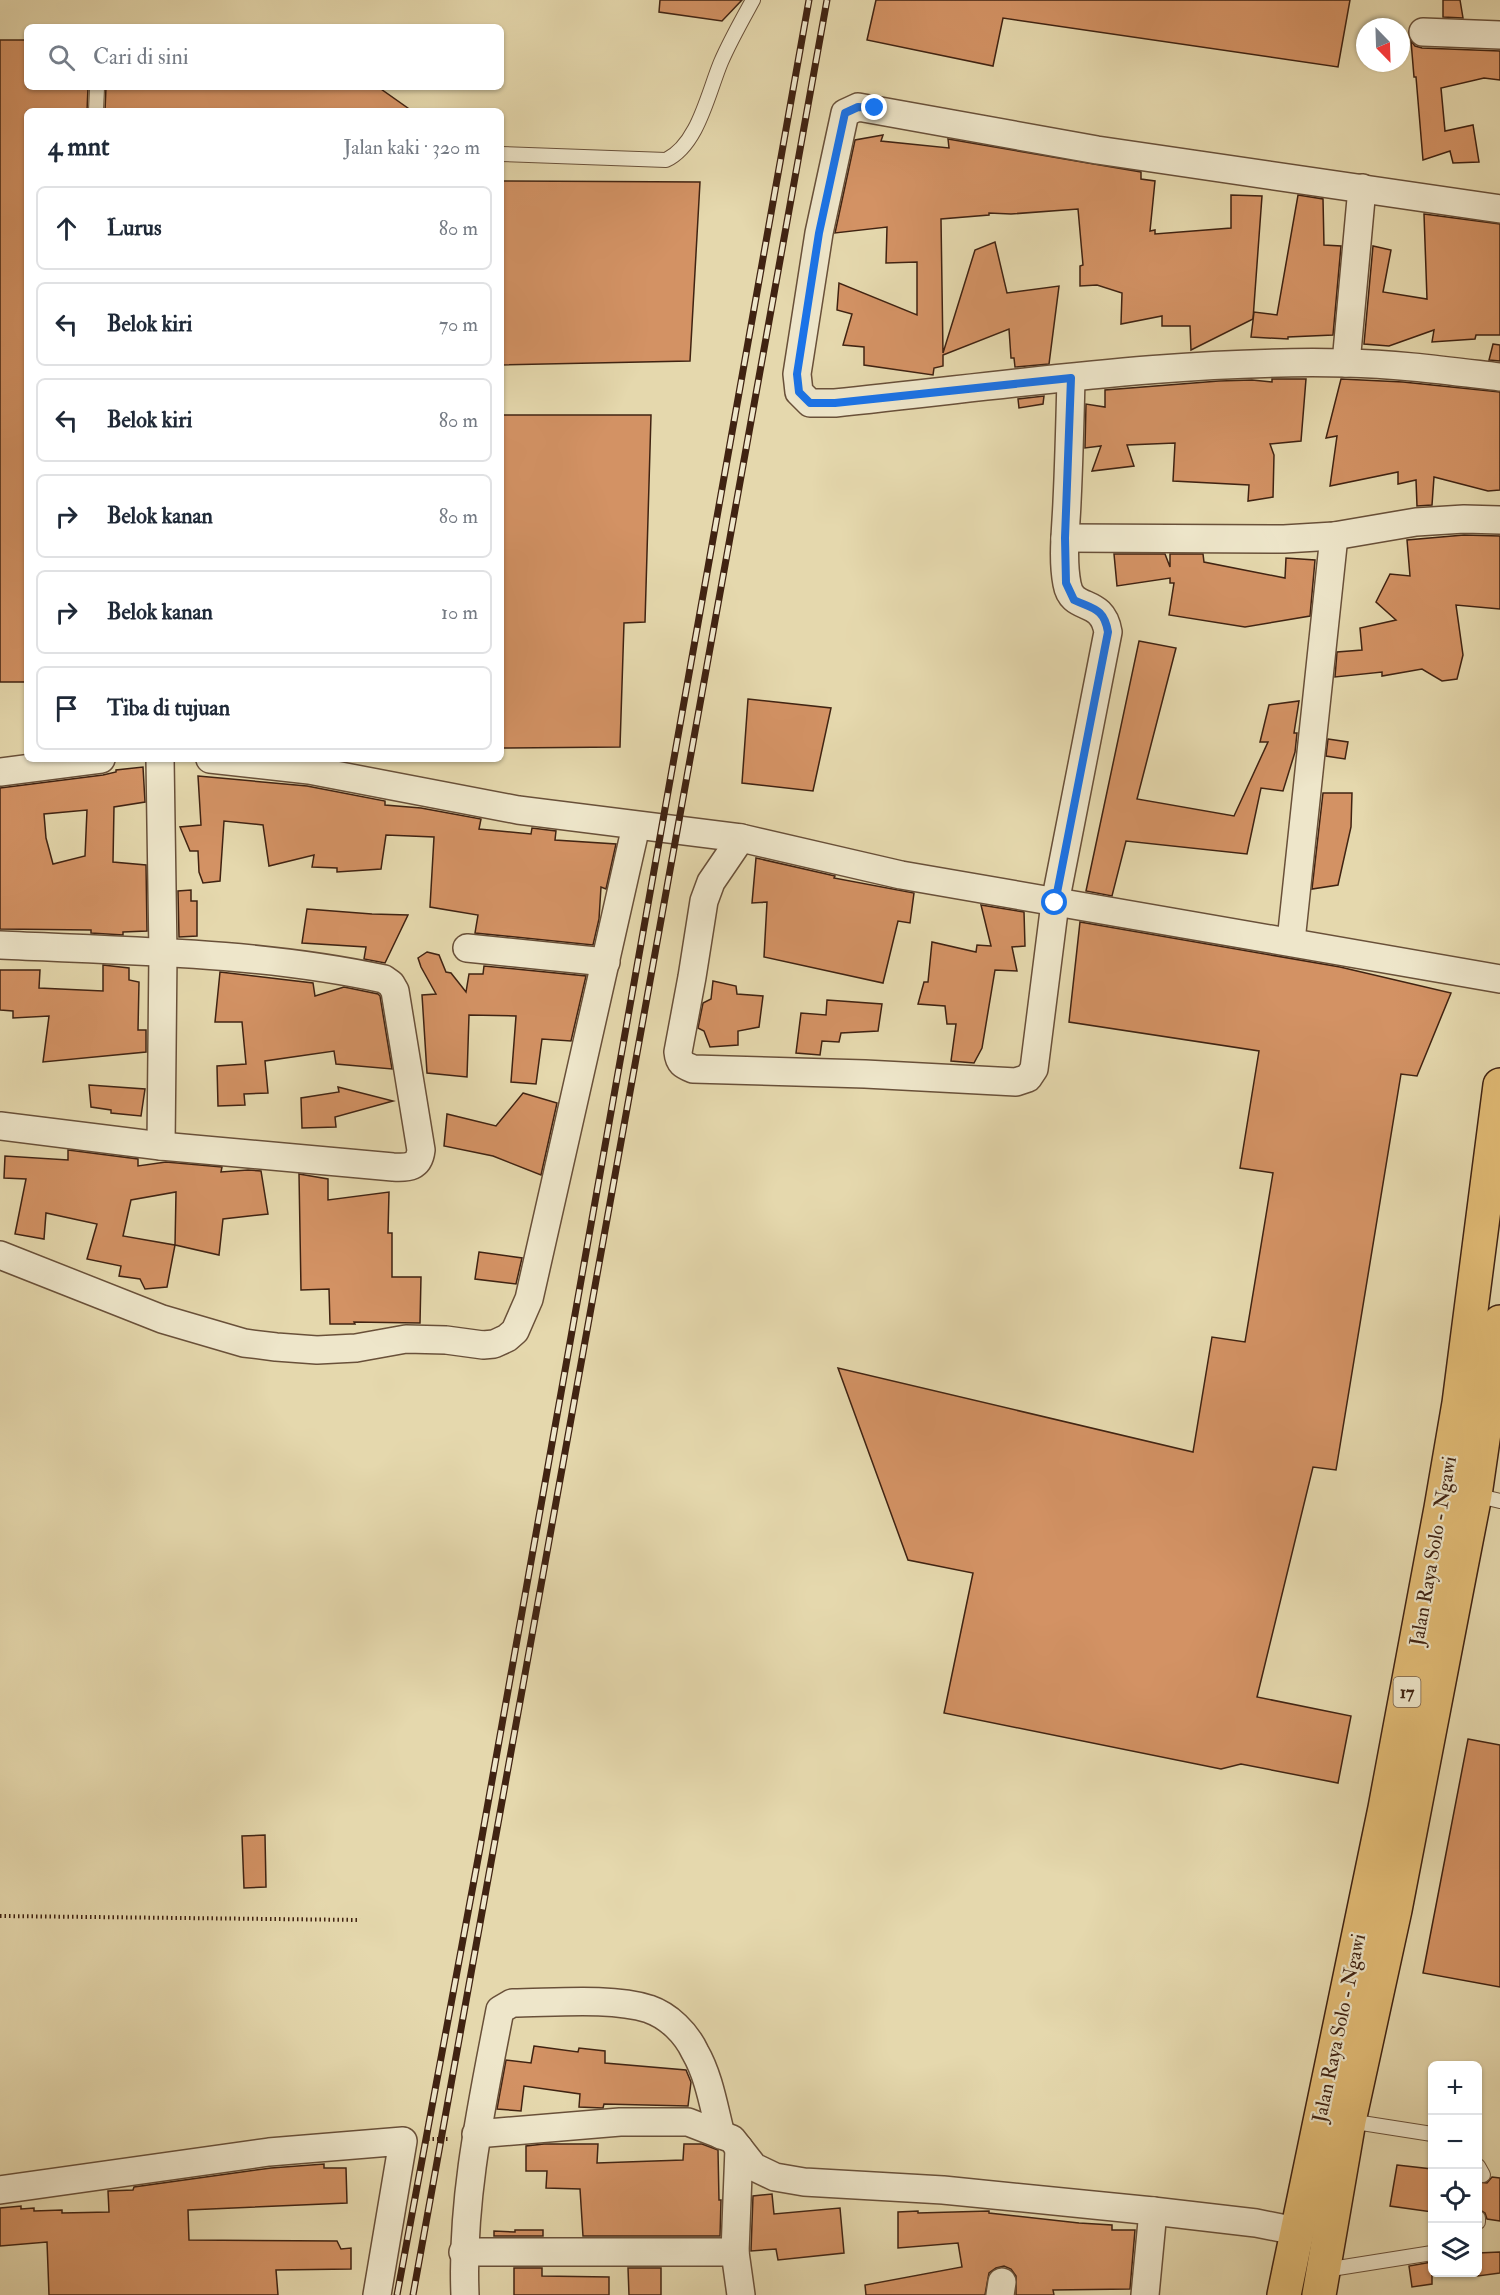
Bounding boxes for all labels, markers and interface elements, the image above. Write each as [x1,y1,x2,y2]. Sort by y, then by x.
north arrow [1356,18,1410,72]
search box [24,24,504,90]
icon: search [45,41,78,74]
text: Cari di sini [93,43,189,71]
route end [861,94,887,120]
text: 4 mnt [48,131,109,163]
text: Jalan kaki · 320 m [344,135,480,160]
icon: ahead [50,212,83,245]
text: Lurus [107,214,161,242]
text: 80 m [439,216,478,241]
icon: left [50,308,83,341]
text: Belok kiri [107,310,192,338]
text: 70 m [439,312,478,337]
icon: left [50,404,83,437]
text: Belok kiri [107,406,192,434]
text: 80 m [439,408,478,433]
icon: right [50,500,83,533]
text: Belok kanan [107,502,213,530]
text: 80 m [439,504,478,529]
icon: right [50,596,83,629]
text: Belok kanan [107,598,213,626]
text: 10 m [441,600,478,625]
icon: arrive [50,692,83,725]
text: Tiba di tujuan [107,694,230,722]
route start [1041,889,1067,915]
street label: Jalan Raya Solo - Ngawi [1404,1454,1462,1649]
road number: 17 [1394,1677,1420,1707]
street label: Jalan Raya Solo - Ngawi [1307,1931,1371,2126]
map controls [1428,2061,1482,2277]
button: + [1428,2061,1482,2115]
button: − [1428,2115,1482,2169]
button: locate [1428,2169,1482,2223]
button: layers [1428,2223,1482,2277]

